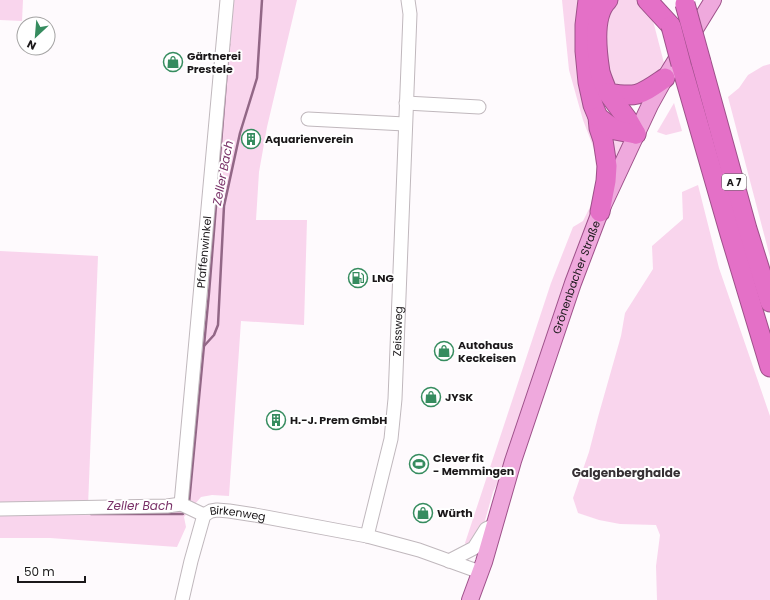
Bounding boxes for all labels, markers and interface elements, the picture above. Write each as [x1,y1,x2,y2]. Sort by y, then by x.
north arrow [16,16,56,56]
text: N [24,36,39,54]
place label: Gärtnerei Prestele [187,48,241,77]
shop icon: Gärtnerei Prestele [162,51,184,73]
building icon: Aquarienverein [240,128,262,150]
place label: Aquarienverein [265,131,353,147]
water label: Zeller Bach [208,139,237,208]
road number: A 7 [722,174,746,190]
street label: Pfaffenwinkel [193,215,215,289]
street label: Grönenbacher Straße [548,218,604,336]
fuel station icon: LNG [347,267,369,289]
place label: LNG [372,270,395,286]
street label: Zeissweg [389,306,407,357]
place label: Autohaus Keckeisen [458,337,516,366]
shop icon: Autohaus Keckeisen [433,340,455,362]
shop icon: JYSK [420,386,442,408]
place label: JYSK [445,389,474,405]
building icon: H.-J. Prem GmbH [265,409,287,431]
place label: H.-J. Prem GmbH [290,412,387,428]
place label: Clever fit - Memmingen [433,450,514,479]
sports icon: Clever fit - Memmingen [408,453,430,475]
district label: Galgenberghalde [572,464,681,481]
water label: Zeller Bach [106,497,173,514]
street label: Birkenweg [208,502,267,525]
shop icon: Würth [412,502,434,524]
place label: Würth [437,505,473,521]
scale bar [18,558,85,584]
text: 50 m [24,563,55,580]

